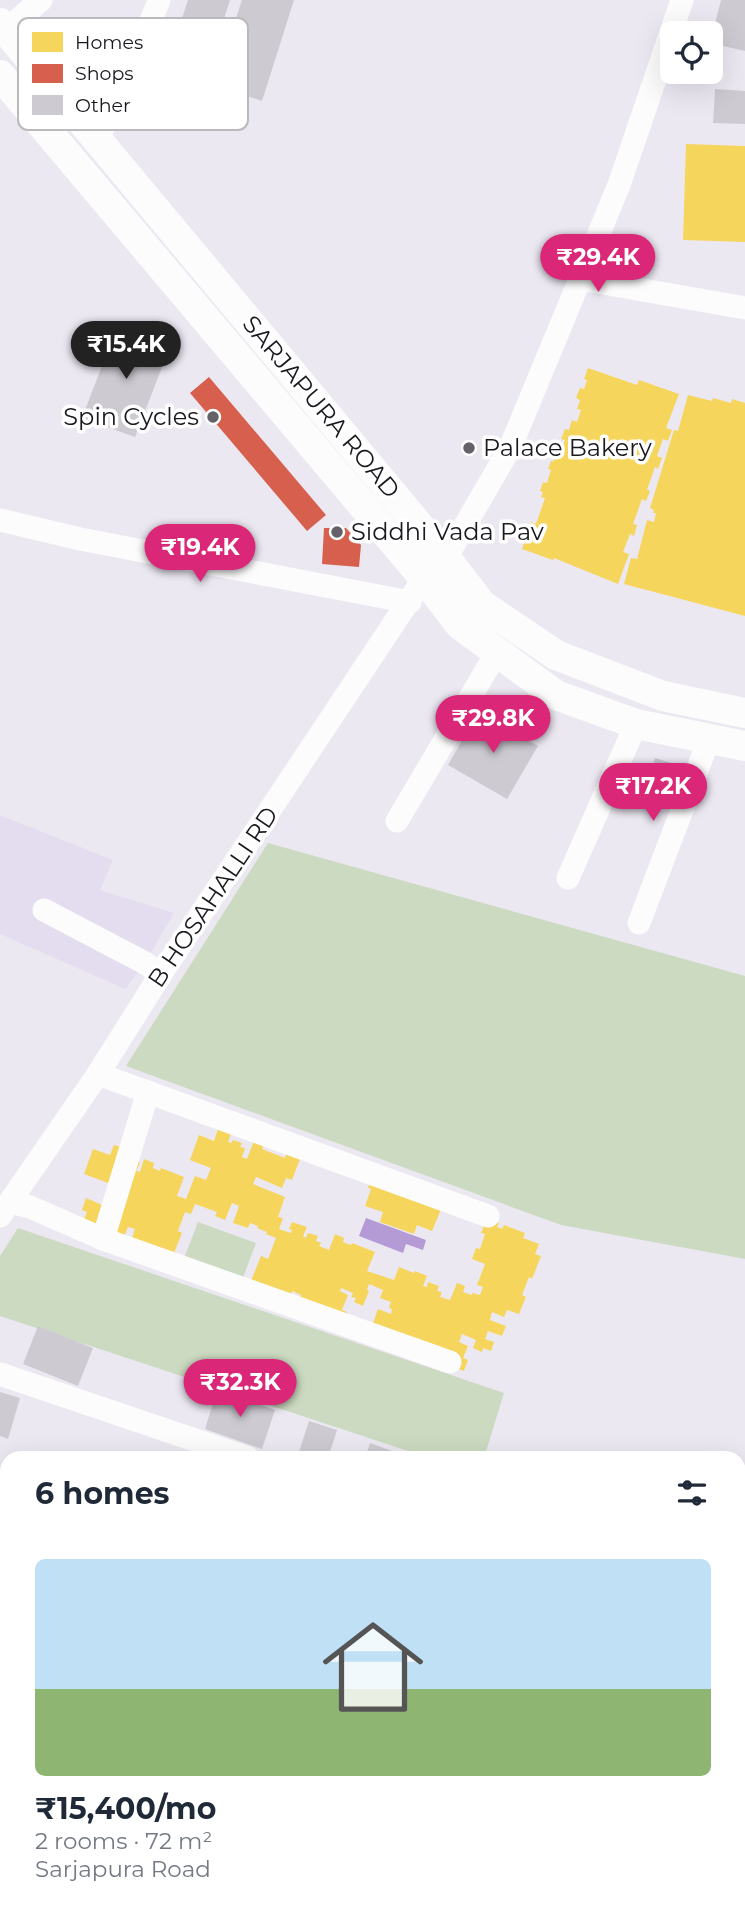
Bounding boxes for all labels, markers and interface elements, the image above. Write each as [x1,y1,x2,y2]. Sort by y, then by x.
legend [18,18,248,130]
map controls [660,21,723,84]
button: locate [660,21,723,84]
text: Homes [75,31,143,54]
text: Shops [75,62,134,85]
text: Other [75,94,131,117]
pin: ₹29.4K [541,234,655,294]
text: ₹29.4K [556,243,640,271]
street label: SARJAPURA ROAD [237,310,406,504]
pin: ₹15.4K [69,322,183,381]
text: ₹15.4K [87,330,165,358]
place label: Spin Cycles [63,402,199,431]
marker: Spin Cycles [205,409,221,425]
place label: Palace Bakery [483,433,652,462]
marker: Palace Bakery [461,440,477,456]
place label: Siddhi Vada Pav [351,517,544,546]
pin: ₹19.4K [143,524,257,584]
marker: Siddhi Vada Pav [329,524,345,540]
text: ₹19.4K [160,533,240,561]
pin: ₹29.8K [436,696,550,755]
text: ₹29.8K [451,704,535,732]
pin: ₹17.2K [596,764,710,823]
text: ₹17.2K [615,772,691,800]
street label: B HOSAHALLI RD [141,801,284,993]
pin: ₹32.3K [183,1360,297,1419]
text: ₹32.3K [200,1368,280,1396]
icon: filters [673,1474,711,1512]
text: 6 homes [35,1475,170,1512]
icon: home [310,1604,436,1730]
text: ₹15,400/mo [35,1790,216,1827]
text: 2 rooms · 72 m² [35,1827,212,1855]
text: Sarjapura Road [35,1855,211,1883]

